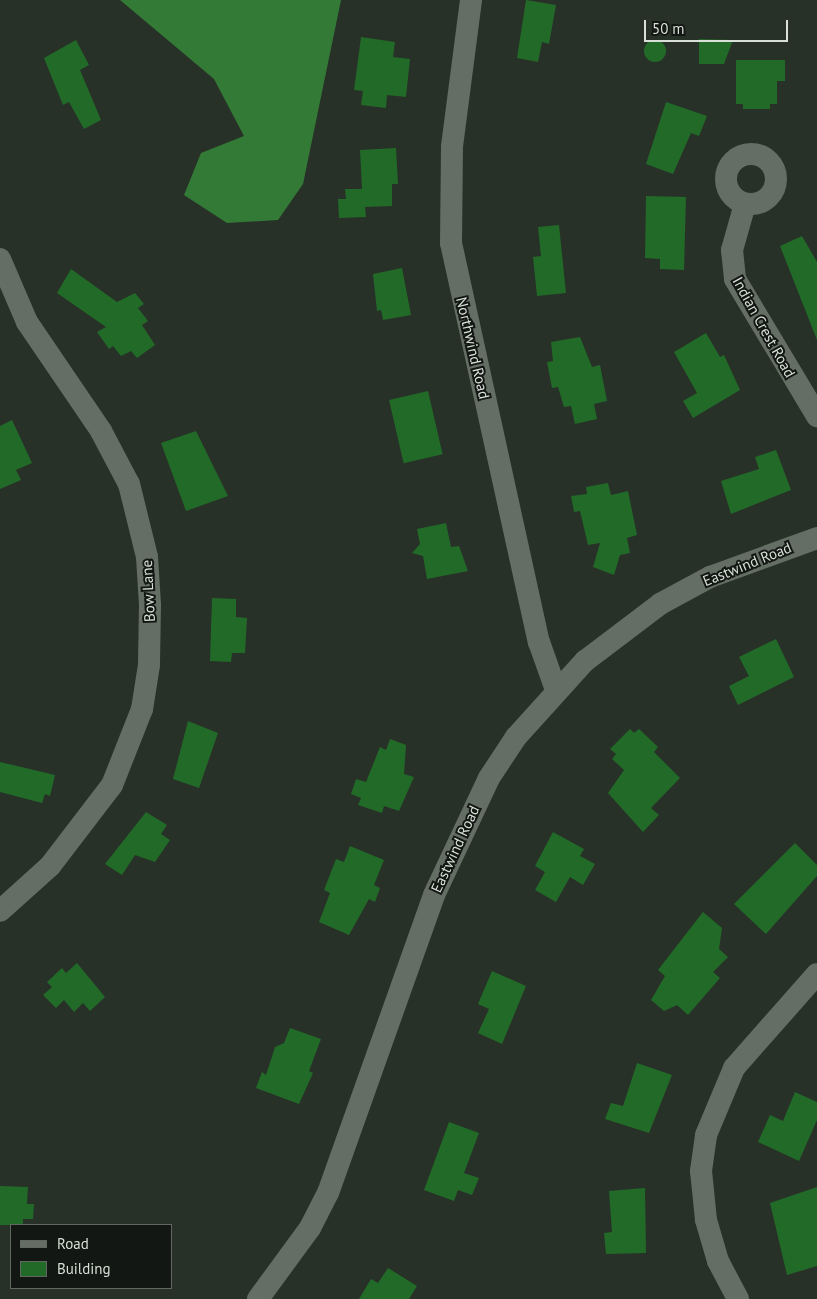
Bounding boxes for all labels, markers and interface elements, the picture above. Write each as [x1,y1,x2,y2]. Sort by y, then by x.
scale bar [647,10,791,42]
text: 50 m [652,19,685,38]
street label: Indian Crest Road [729,273,799,381]
street label: Northwind Road [453,295,493,401]
street label: Eastwind Road [700,538,794,590]
street label: Bow Lane [137,559,159,623]
street label: Eastwind Road [427,803,483,895]
legend [10,1224,172,1289]
text: Road [57,1234,89,1253]
text: Building [57,1259,111,1278]

